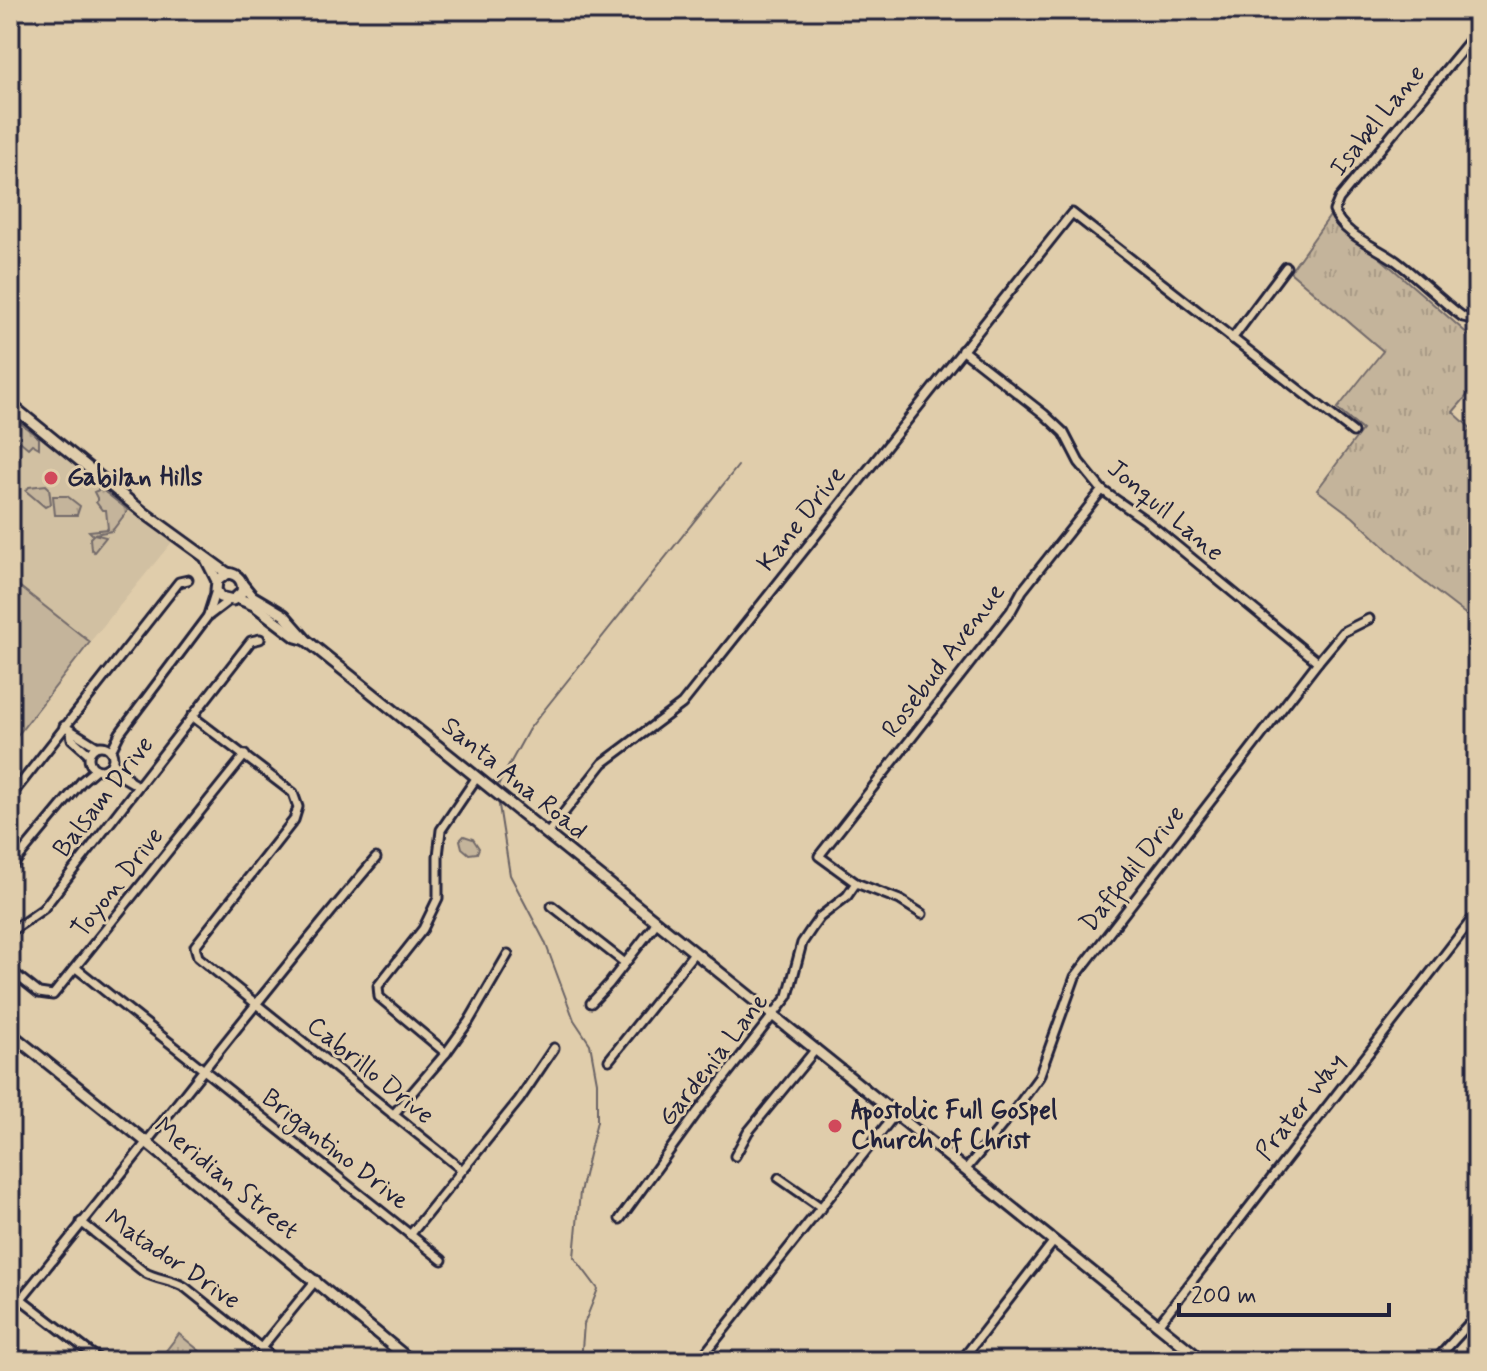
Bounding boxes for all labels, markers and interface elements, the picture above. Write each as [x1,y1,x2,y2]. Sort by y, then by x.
street label: Isabel Lane [1322,58,1434,184]
street label: Jonquil Lane [1099,452,1231,570]
street label: Kane Drive [750,459,854,579]
place label: Gabilan Hills [67,461,203,495]
marker: Gabilan Hills [42,469,60,487]
street label: Rosebud Avenue [875,576,1014,745]
street label: Santa Ana Road [434,710,594,848]
street label: Balsam Drive [46,729,162,865]
street label: Daffodil Drive [1073,798,1195,941]
street label: Toyon Drive [64,821,172,945]
street label: Gardenia Lane [651,986,777,1134]
street label: Cabrillo Drive [299,1009,441,1133]
street label: Prater Way [1248,1046,1354,1168]
street label: Brigantino Drive [253,1081,416,1220]
place label: Apostolic Full Gospel Church of Christ [851,1094,1057,1158]
street label: Meridian Street [147,1110,305,1248]
marker: Apostolic Full Gospel Church of Christ [826,1117,844,1135]
street label: Matador Drive [97,1202,247,1318]
scale bar [1179,1267,1389,1317]
text: 200 m [1191,1281,1257,1312]

